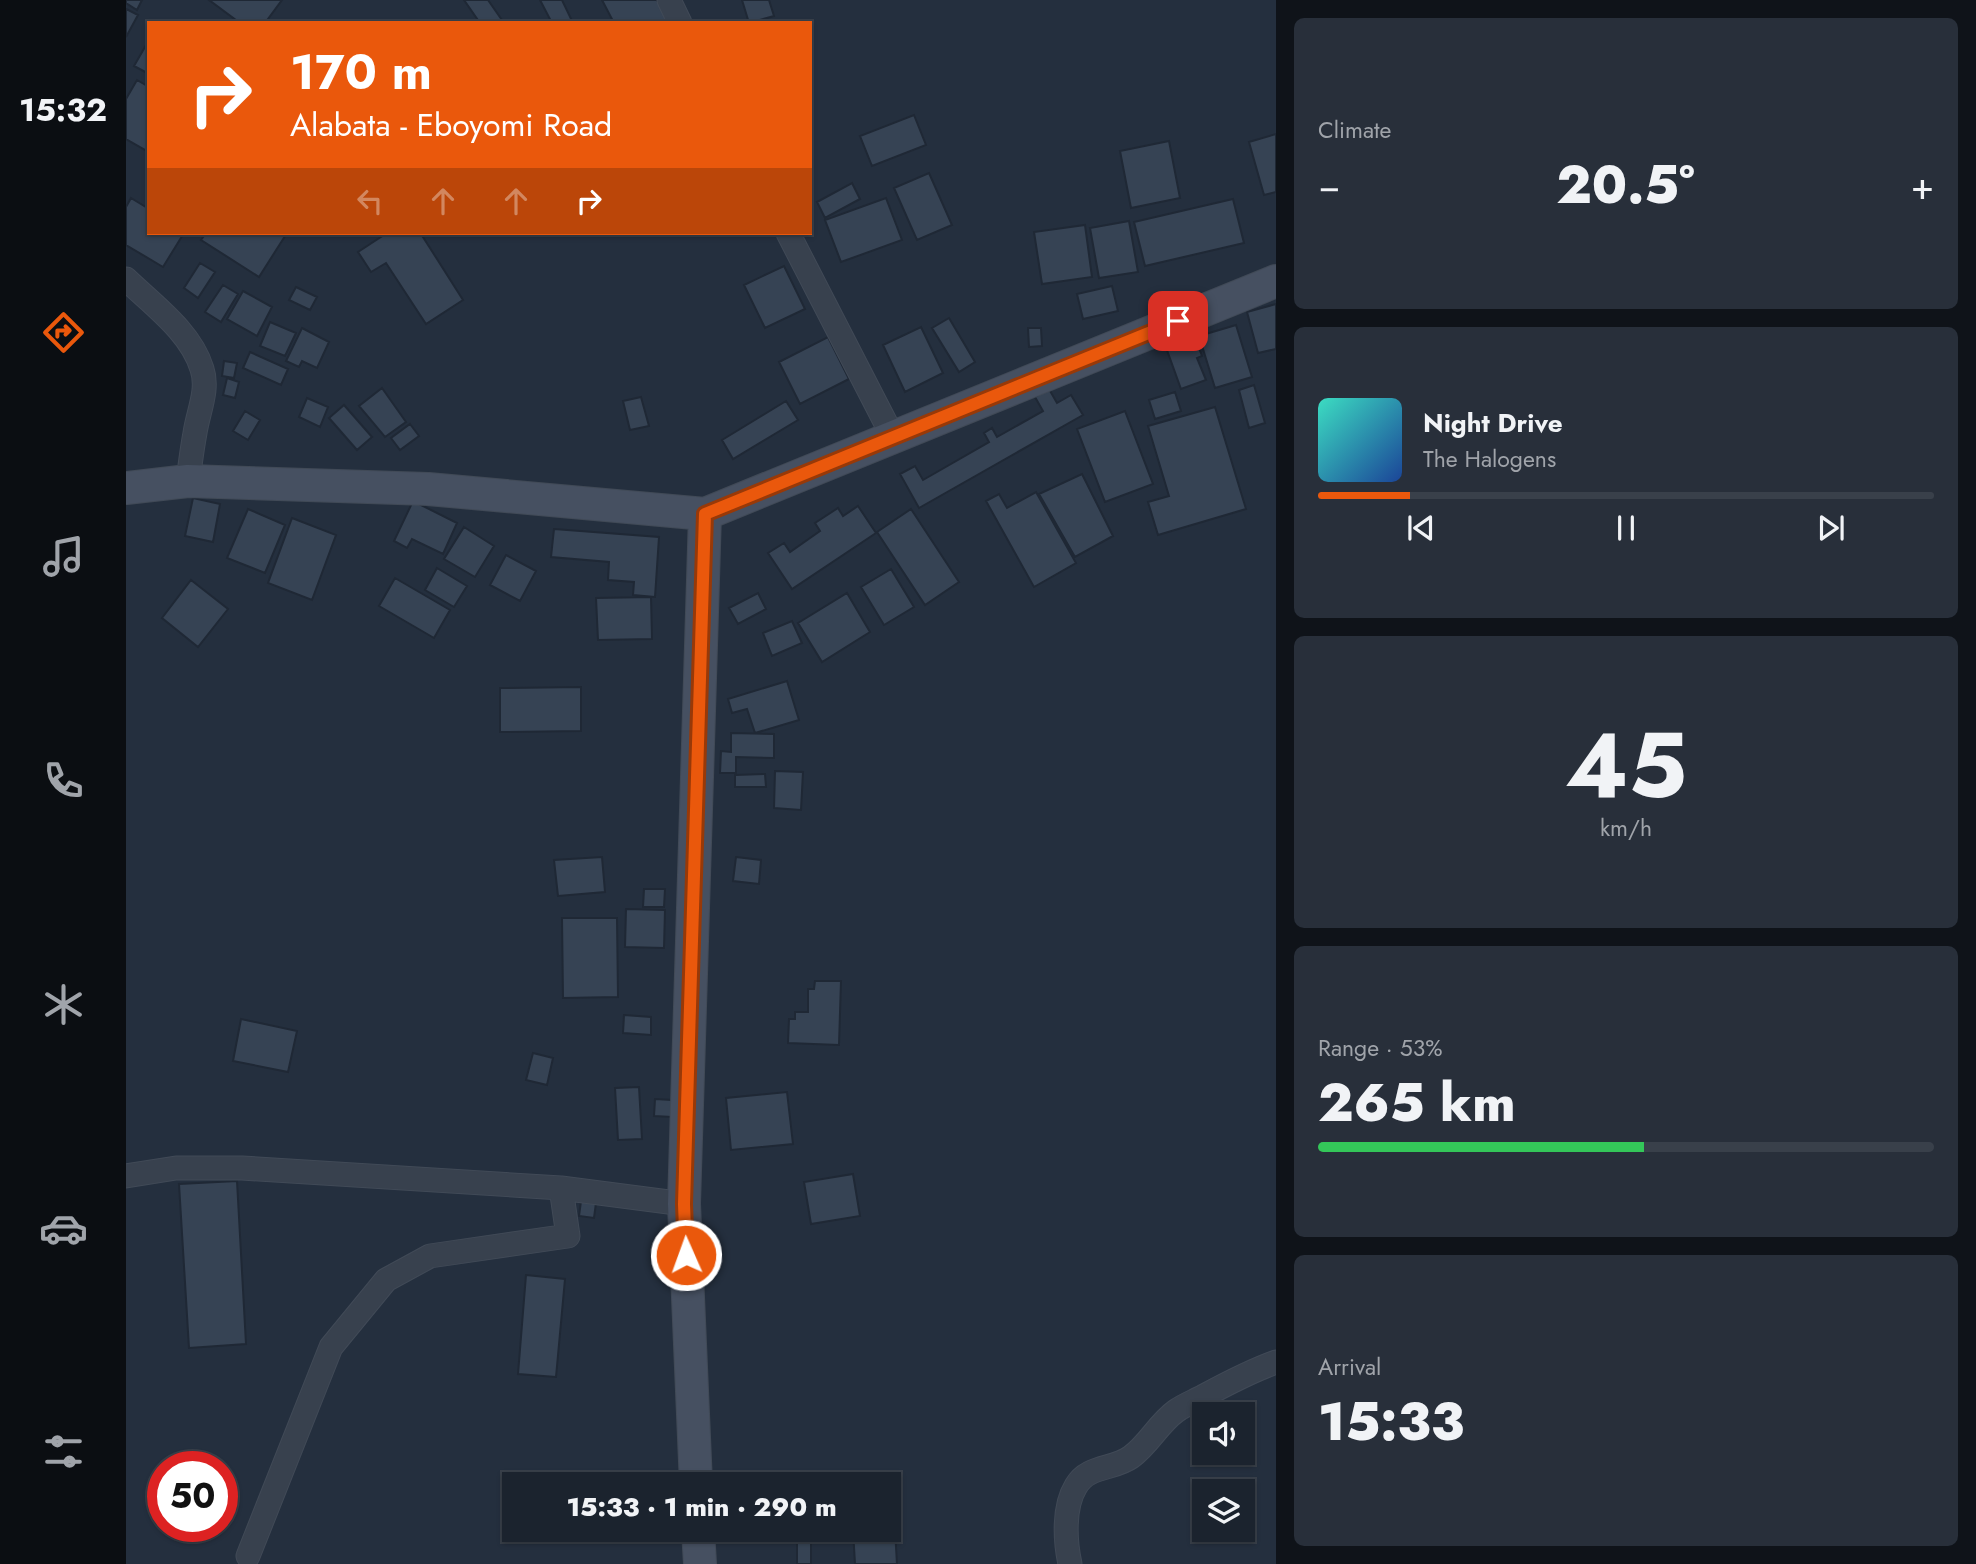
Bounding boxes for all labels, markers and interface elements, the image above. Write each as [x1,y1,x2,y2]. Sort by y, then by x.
text: 170 m [290,37,432,107]
icon: right [175,49,266,140]
text: 15:32 [19,87,107,133]
text: Alabata - Eboyomi Road [290,102,612,148]
text: Climate [1318,113,1391,147]
text: 20.5° [1556,147,1695,223]
text: − [1318,158,1340,213]
text: + [1911,158,1934,213]
icon: left [351,182,389,220]
icon: ahead [424,182,462,220]
icon: ahead [497,182,535,220]
icon: right [570,182,608,220]
pin [1148,291,1208,351]
icon: arrive [1159,302,1197,340]
icon: directions [39,308,88,357]
text: Night Drive [1423,404,1563,442]
text: The Halogens [1423,442,1556,476]
icon: previous [1402,509,1440,547]
icon: pause [1607,509,1645,547]
icon: next [1812,509,1850,547]
icon: music [39,532,88,581]
text: 45 [1565,700,1687,831]
icon: phone [39,756,88,805]
text: km/h [1600,811,1652,845]
icon: climate [39,980,88,1029]
text: Range · 53% [1318,1031,1442,1065]
text: 265 km [1318,1065,1516,1141]
icon: car [39,1204,88,1253]
position arrow [649,1218,723,1292]
text: Arrival [1318,1350,1381,1384]
text: 15:33 [1318,1384,1464,1460]
map controls [1192,1402,1255,1542]
button: sound [1192,1402,1255,1465]
icon: filters [39,1427,88,1476]
speed limit sign: 50 [147,1451,238,1542]
button: layers [1192,1479,1255,1542]
text: 15:33 · 1 min · 290 m [566,1488,837,1526]

